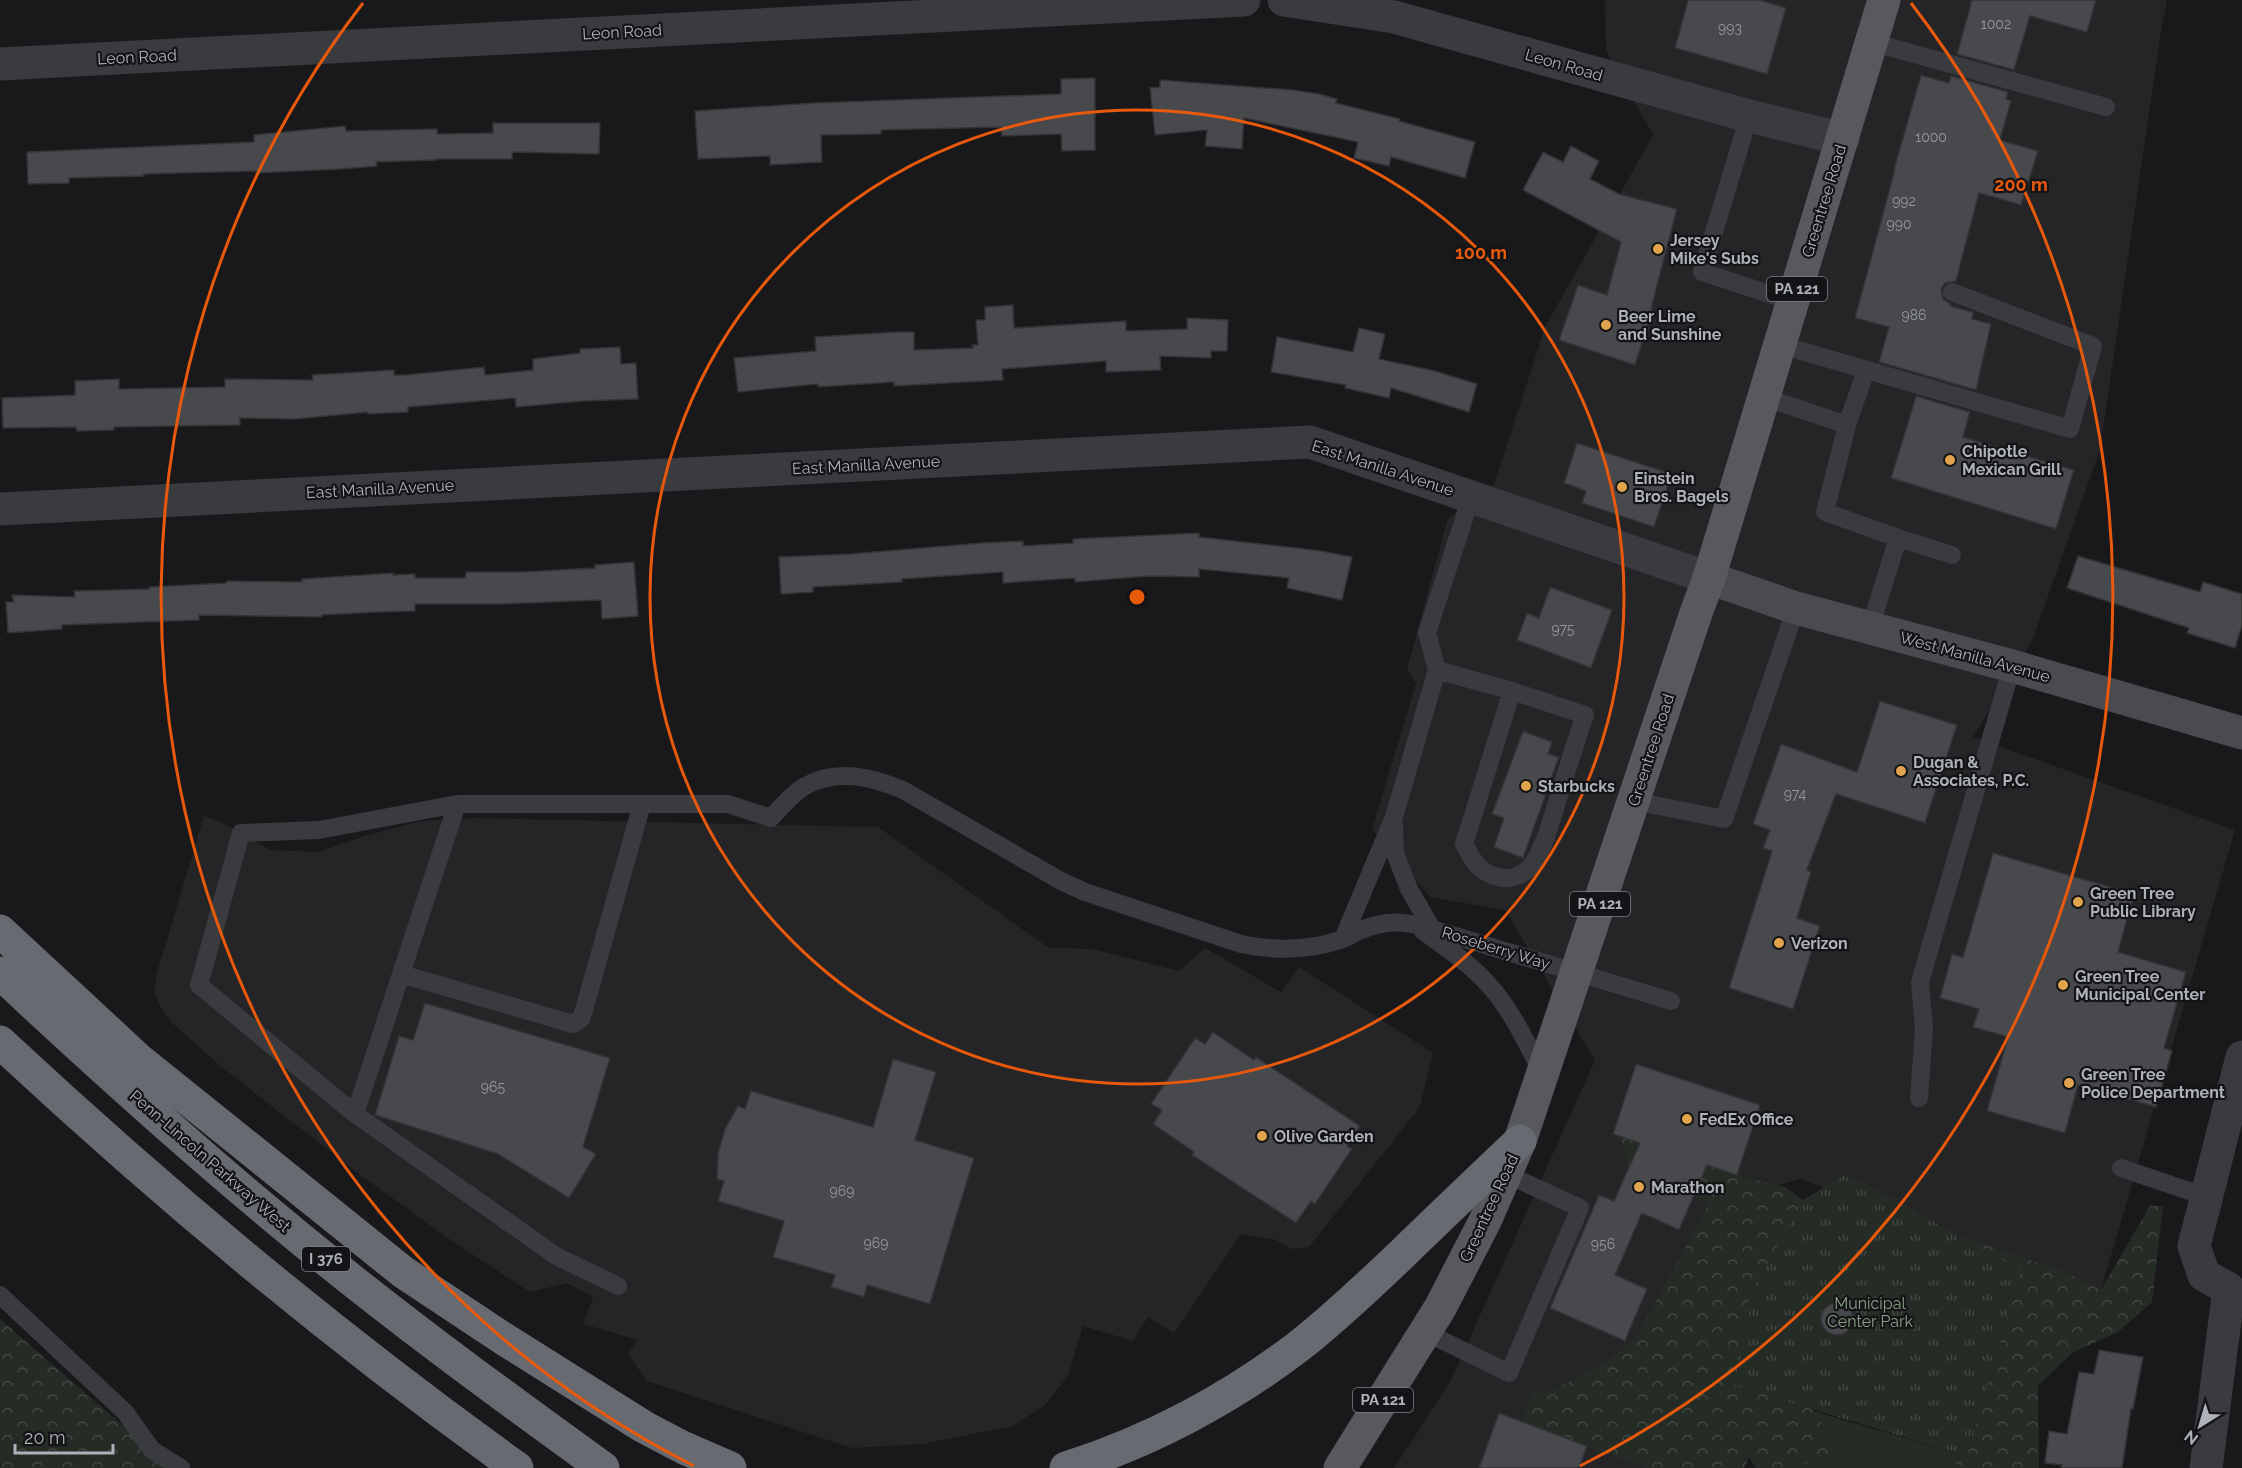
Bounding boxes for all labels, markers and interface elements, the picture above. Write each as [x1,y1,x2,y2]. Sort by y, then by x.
house number: 1002 [1981,16,2011,32]
street label: Leon Road [582,20,662,44]
house number: 993 [1718,20,1742,36]
street label: Leon Road [97,45,177,69]
street label: Leon Road [1523,45,1605,85]
house number: 1000 [1915,129,1947,145]
street label: Greentree Road [1798,142,1850,260]
text: 200 m [1994,174,2048,195]
house number: 992 [1892,193,1916,209]
house number: 990 [1887,216,1911,232]
place label: Jersey Mike's Subs [1670,231,1759,268]
text: 100 m [1455,242,1507,263]
marker: Jersey Mike's Subs [1651,242,1665,256]
road number: PA 121 [1767,277,1827,301]
place label: Beer Lime and Sunshine [1618,307,1722,344]
house number: 986 [1902,307,1926,323]
marker: Beer Lime and Sunshine [1599,318,1613,332]
street label: East Manilla Avenue [1310,436,1456,500]
place label: Chipotle Mexican Grill [1962,442,2062,479]
street label: East Manilla Avenue [791,452,941,478]
marker: Chipotle Mexican Grill [1943,453,1957,467]
place label: Einstein Bros. Bagels [1634,469,1729,506]
street label: East Manilla Avenue [305,476,455,502]
marker: Einstein Bros. Bagels [1615,480,1629,494]
centre of rings [1127,587,1147,607]
house number: 975 [1551,621,1575,637]
street label: West Manilla Avenue [1898,628,2052,686]
street label: Greentree Road [1624,691,1678,808]
place label: Dugan & Associates, P.C. [1913,753,2029,790]
marker: Dugan & Associates, P.C. [1894,764,1908,778]
place label: Starbucks [1538,777,1615,796]
marker: Starbucks [1519,779,1533,793]
house number: 974 [1784,786,1807,802]
place label: Green Tree Public Library [2090,884,2196,921]
road number: PA 121 [1570,892,1630,916]
marker: Green Tree Public Library [2071,895,2085,909]
street label: Roseberry Way [1440,923,1553,974]
place label: Verizon [1791,934,1848,953]
marker: Verizon [1772,936,1786,950]
place label: Green Tree Municipal Center [2075,967,2205,1004]
marker: Green Tree Municipal Center [2056,978,2070,992]
place label: Green Tree Police Department [2081,1065,2225,1102]
marker: Green Tree Police Department [2062,1076,2076,1090]
house number: 965 [481,1079,506,1095]
street label: Penn-Lincoln Parkway West [126,1086,295,1236]
place label: FedEx Office [1699,1110,1794,1129]
marker: FedEx Office [1680,1112,1694,1126]
place label: Olive Garden [1274,1127,1374,1146]
marker: Olive Garden [1255,1129,1269,1143]
street label: Greentree Road [1456,1151,1522,1265]
place label: Marathon [1651,1178,1724,1197]
marker: Marathon [1632,1180,1646,1194]
house number: 969 [830,1183,854,1199]
house number: 969 [864,1235,888,1251]
house number: 956 [1591,1236,1615,1252]
road number: I 376 [302,1247,350,1271]
park label: Municipal Center Park [1827,1294,1914,1331]
road number: PA 121 [1353,1388,1413,1412]
north arrow [2170,1396,2230,1456]
scale bar [15,1417,112,1455]
text: N [2181,1426,2202,1449]
text: 20 m [24,1427,66,1448]

